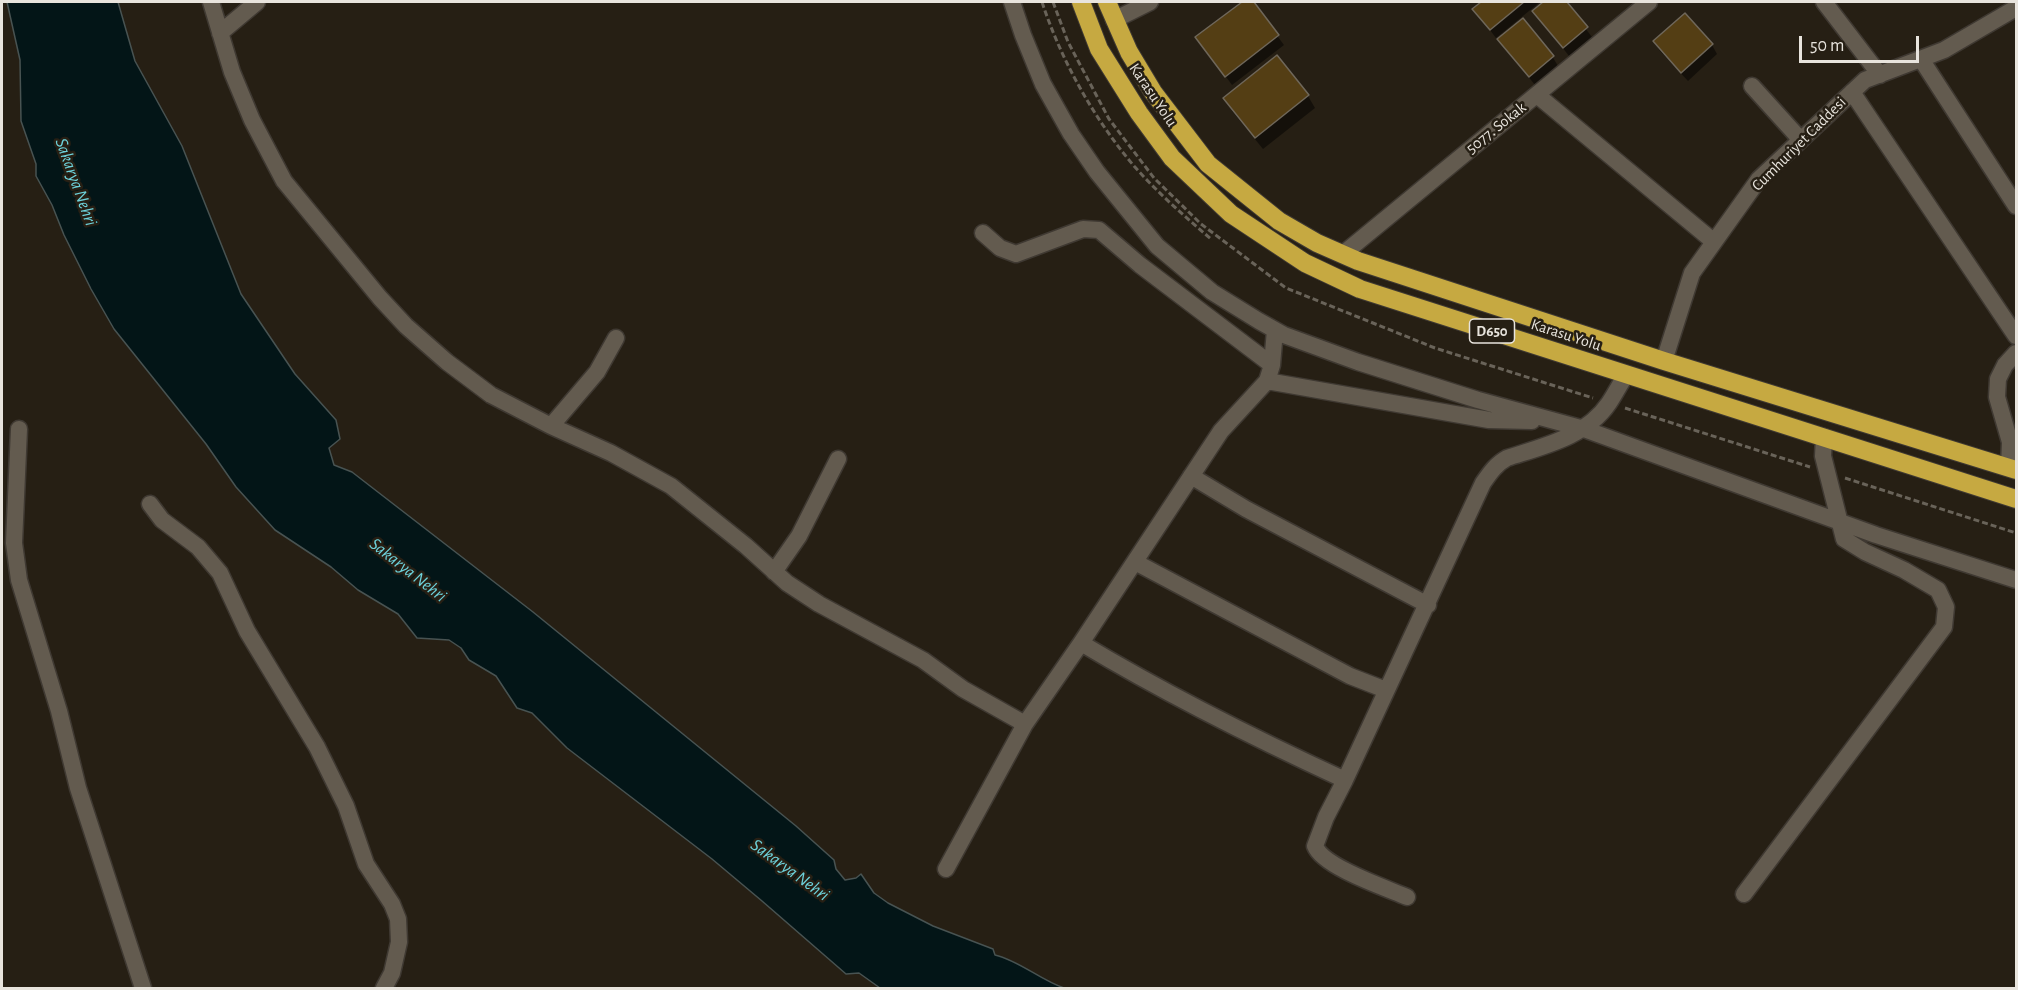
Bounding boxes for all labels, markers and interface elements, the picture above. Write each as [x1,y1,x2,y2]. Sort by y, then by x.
scale bar [1802,24,1922,62]
text: 50 m [1810,37,1844,55]
street label: Karasu Yolu [1125,60,1181,130]
street label: Cumhuriyet Caddesi [1748,93,1850,195]
street label: 5077. Sokak [1462,98,1530,158]
water label: Sakarya Nehri [50,135,102,229]
street label: Karasu Yolu [1529,315,1603,355]
road number: D650 [1470,319,1514,343]
water label: Sakarya Nehri [365,533,451,607]
water label: Sakarya Nehri [746,834,834,906]

